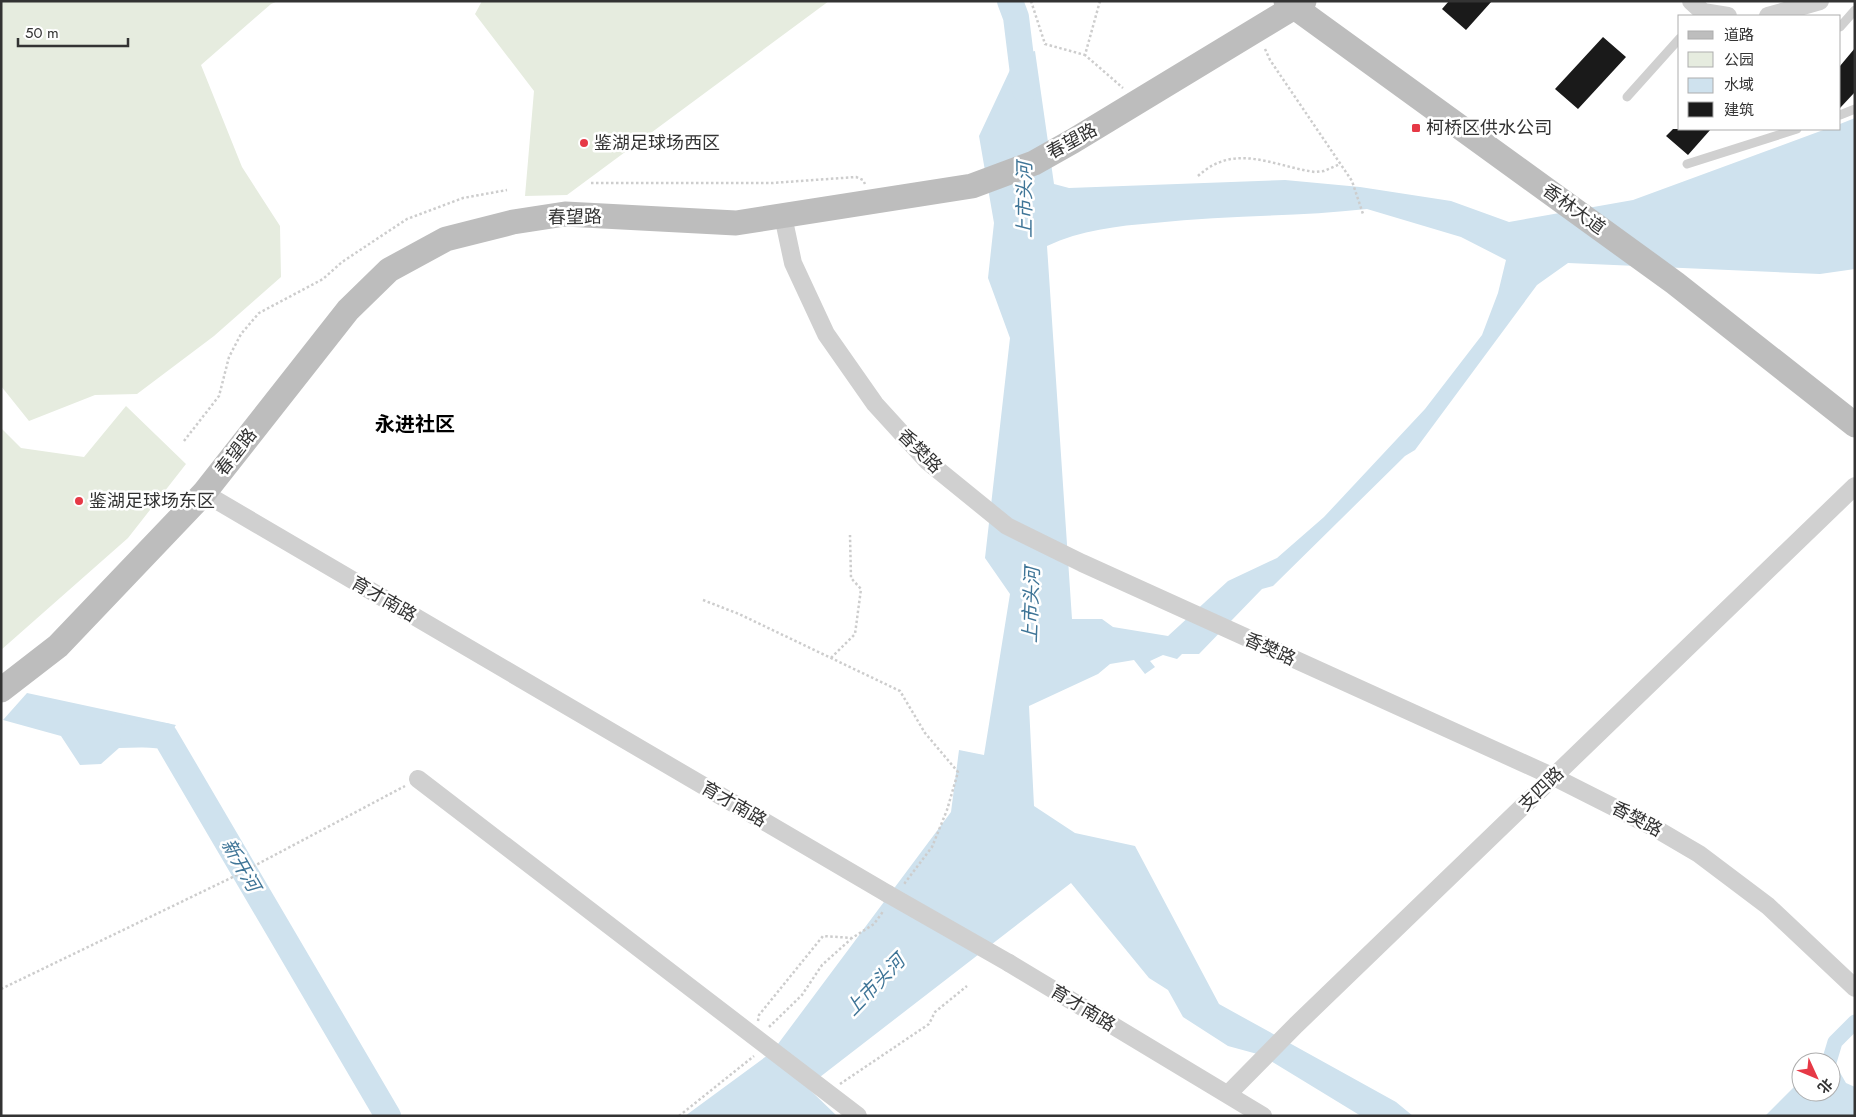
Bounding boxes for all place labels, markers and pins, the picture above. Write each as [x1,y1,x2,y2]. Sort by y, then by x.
place label: 柯桥区供水公司 [1426,115,1552,141]
marker: 柯桥区供水公司 [1410,122,1422,134]
place label: 鉴湖足球场西区 [594,130,720,156]
marker: 鉴湖足球场西区 [578,137,590,149]
place label: 鉴湖足球场东区 [89,488,215,514]
marker: 鉴湖足球场东区 [73,495,85,507]

